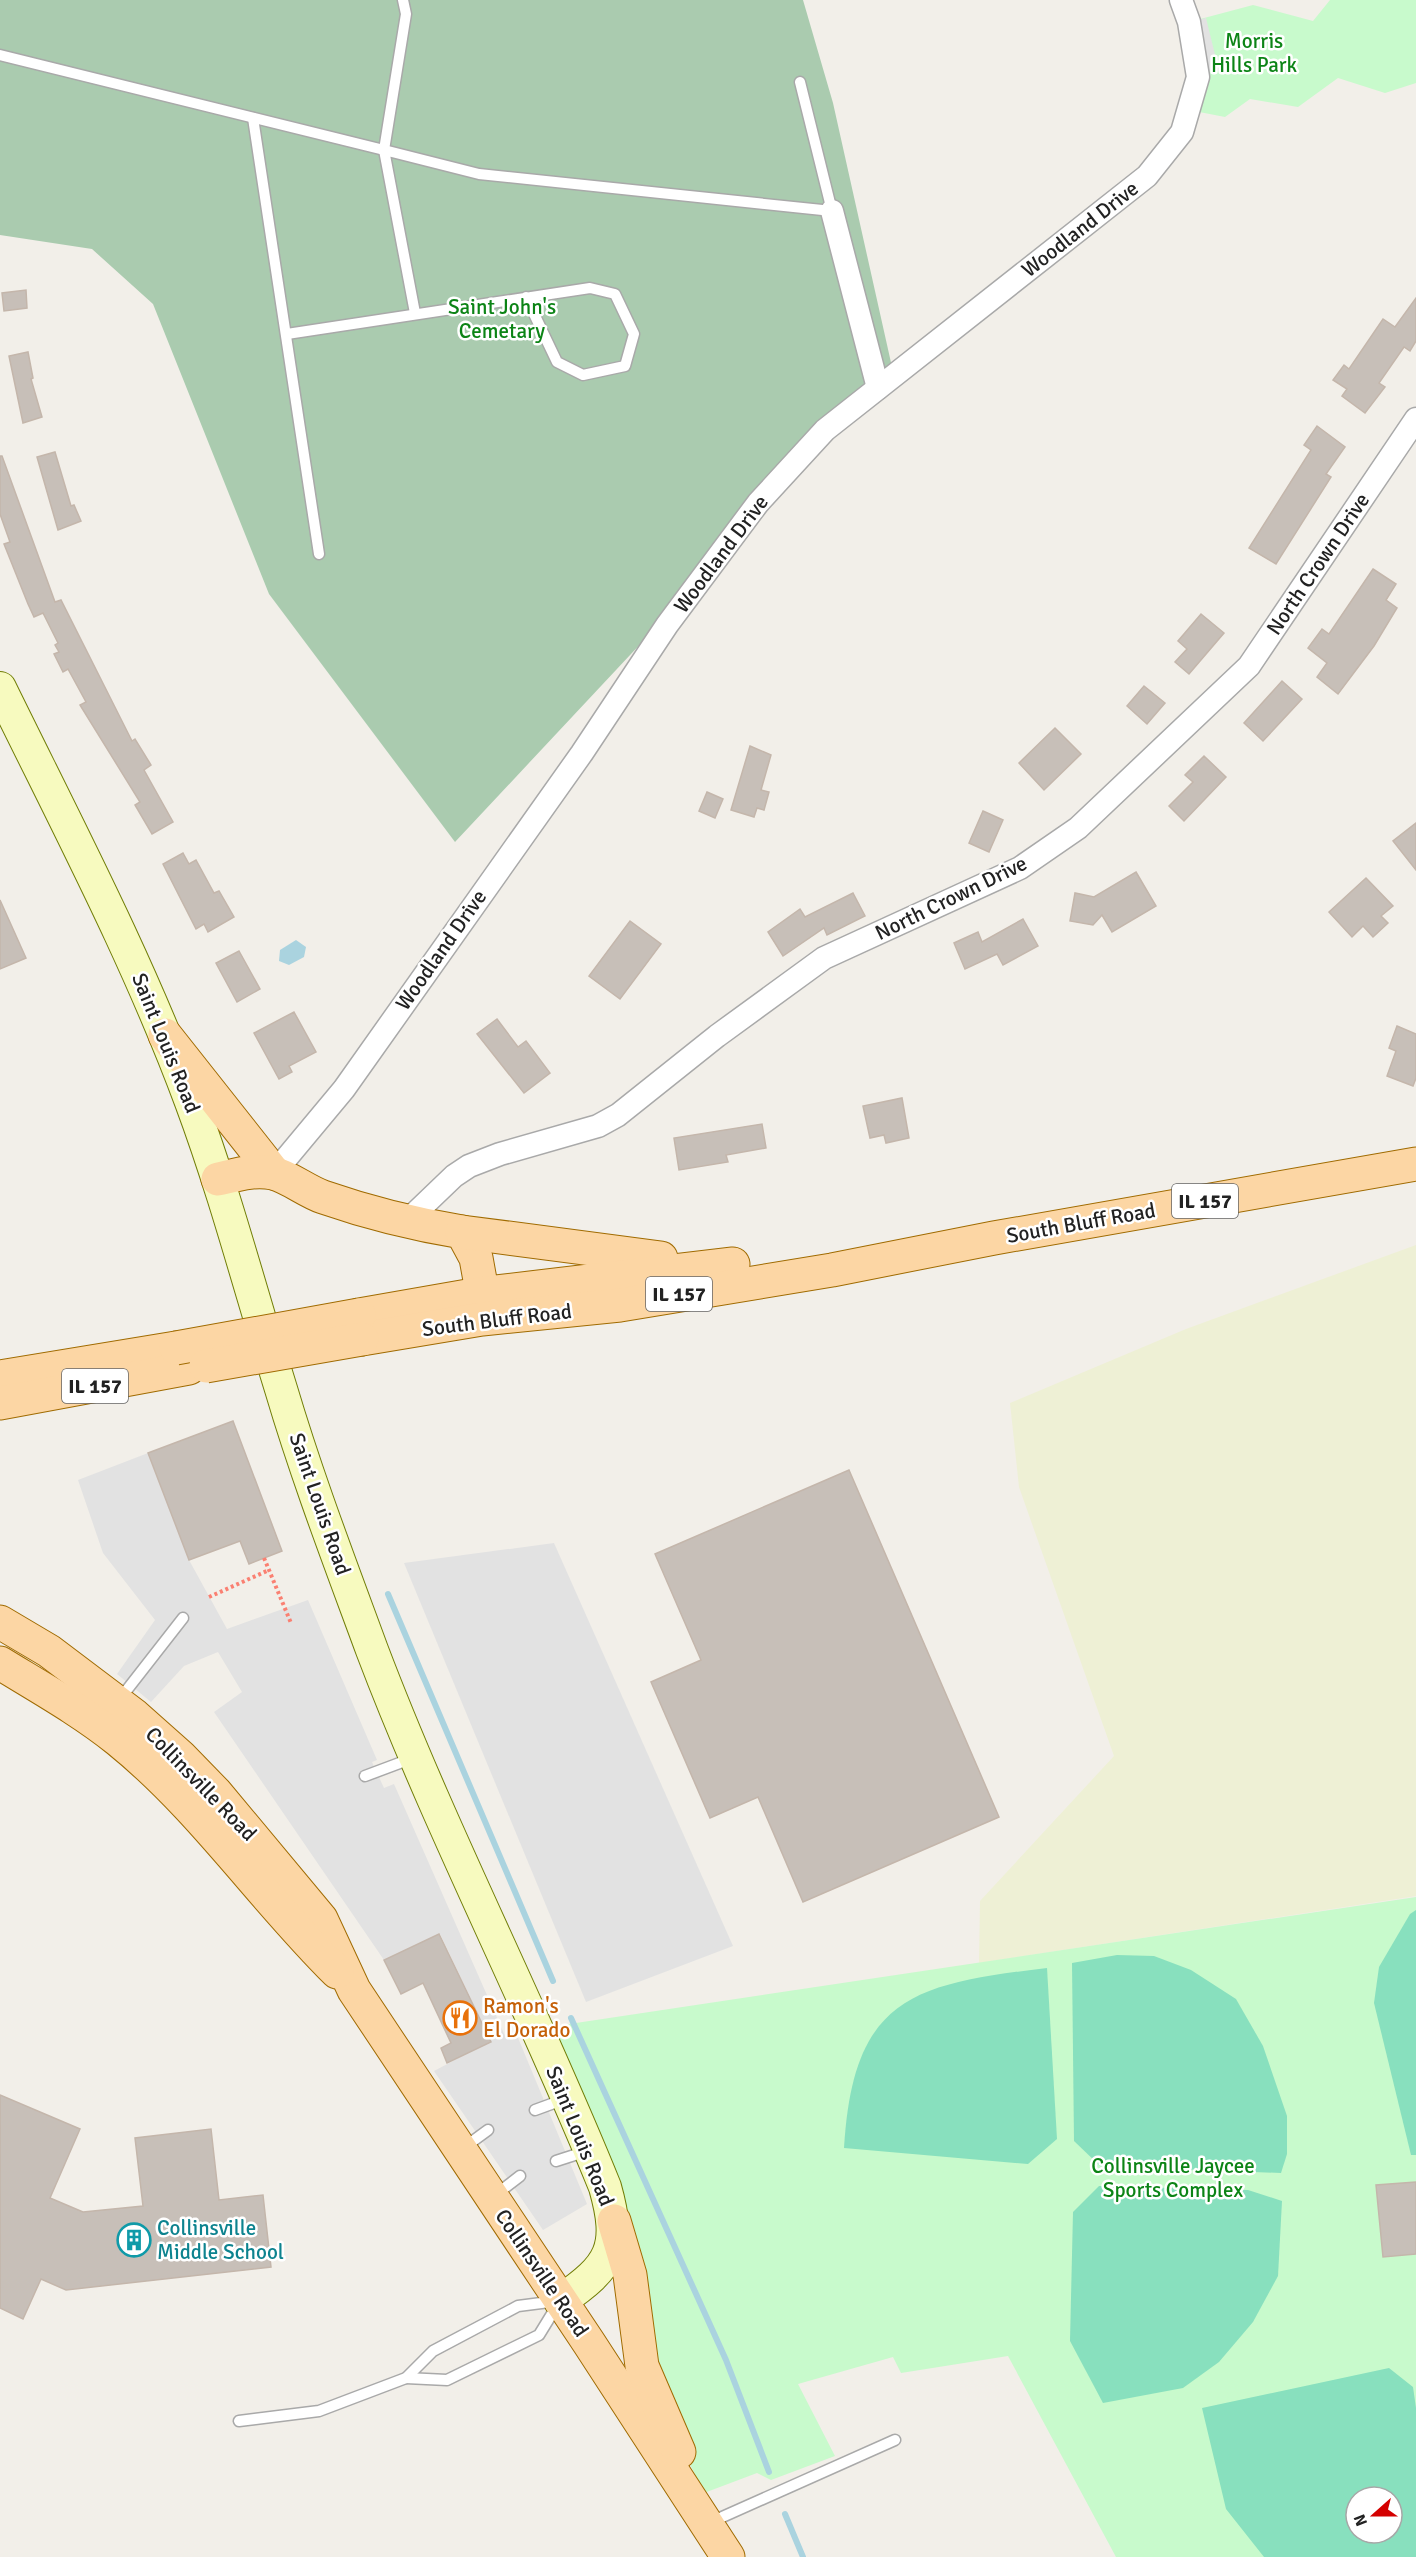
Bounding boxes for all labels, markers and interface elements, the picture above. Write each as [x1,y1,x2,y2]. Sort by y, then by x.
park label: Morris Hills Park [1211,28,1298,78]
street label: Woodland Drive [1016,175,1144,283]
park label: Saint John's Cemetary [448,294,556,344]
street label: North Crown Drive [1261,488,1375,640]
street label: Woodland Drive [668,490,774,618]
street label: North Crown Drive [871,850,1031,946]
street label: Woodland Drive [390,885,492,1015]
street label: Saint Louis Road [126,969,206,1117]
road number: IL 157 [1172,1184,1238,1218]
street label: South Bluff Road [1005,1197,1157,1249]
road number: IL 157 [646,1277,712,1311]
street label: South Bluff Road [421,1298,573,1342]
road number: IL 157 [62,1369,128,1403]
street label: Saint Louis Road [284,1429,356,1579]
street label: Collinsville Road [140,1721,262,1847]
place label: Ramon's El Dorado [483,1993,570,2043]
restaurant icon: Ramon's El Dorado [442,2000,478,2036]
street label: Saint Louis Road [540,2062,620,2210]
park label: Collinsville Jaycee Sports Complex [1091,2153,1255,2203]
street label: Collinsville Road [490,2204,594,2342]
place label: Collinsville Middle School [157,2215,284,2265]
building icon: Collinsville Middle School [116,2222,152,2258]
north arrow [1344,2485,1404,2545]
text: N [1350,2511,1372,2529]

